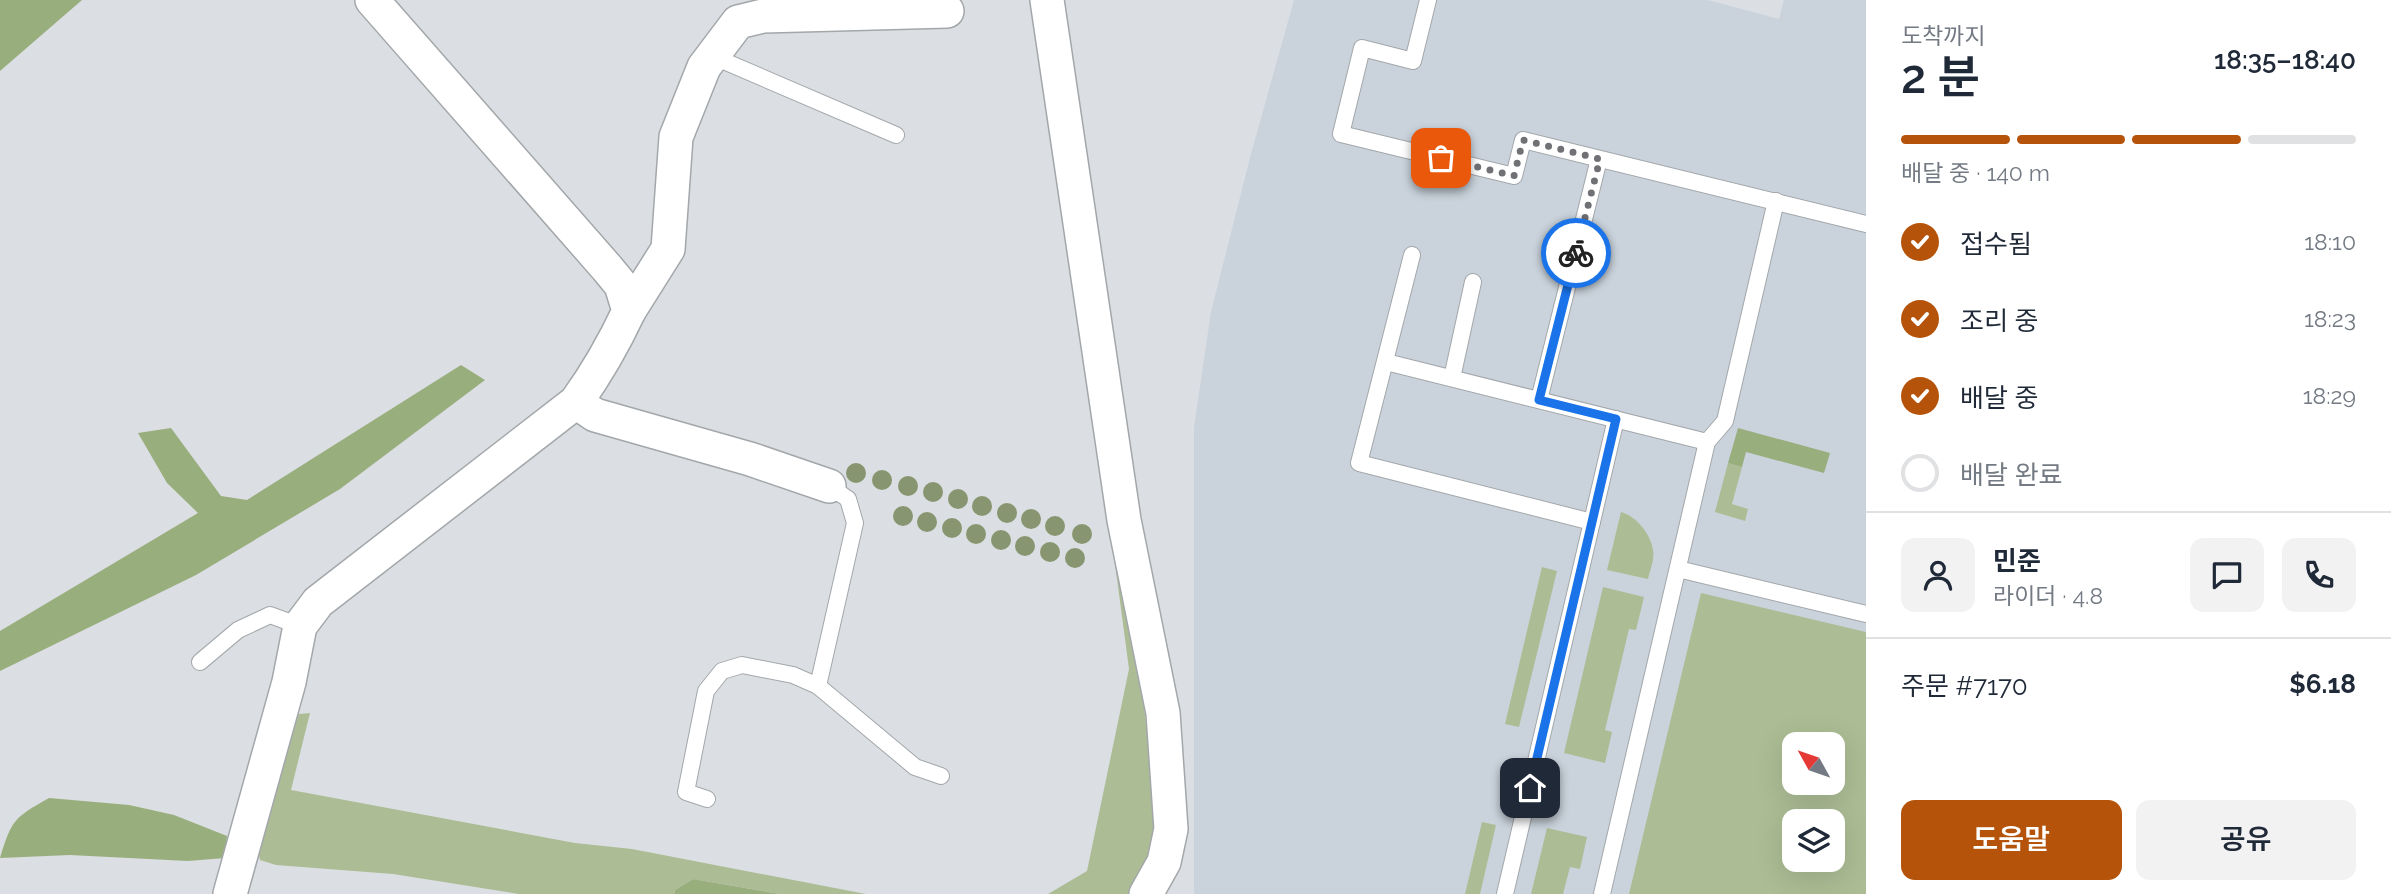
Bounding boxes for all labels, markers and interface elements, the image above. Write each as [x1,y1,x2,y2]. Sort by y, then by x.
text: 도착까지 [1901,22,1986,49]
text: 18:35–18:40 [2214,45,2356,75]
text: 2 분 [1901,50,1980,104]
pin [1411,128,1471,188]
icon: bag [1422,139,1460,177]
text: 배달 중 · 140 m [1901,159,2050,186]
courier [1541,218,1611,288]
icon: check [1901,223,1939,261]
text: 18:10 [2304,228,2356,255]
text: 접수됨 [1960,229,2032,259]
icon: bike [1557,234,1595,272]
icon: check [1901,300,1939,338]
text: 18:23 [2304,305,2356,332]
text: 조리 중 [1960,306,2038,336]
icon: check [1901,377,1939,415]
text: 18:29 [2303,382,2356,409]
text: 배달 중 [1960,383,2038,413]
text: 배달 완료 [1960,460,2062,490]
button: person [1901,538,1975,612]
button: chat [2190,538,2264,612]
button: phone [2282,538,2356,612]
text: 민준 [1993,546,2041,576]
text: 라이더 · 4.8 [1993,582,2103,609]
text: $6.18 [2289,669,2356,699]
text: 주문 #7170 [1901,671,2028,701]
north arrow [1782,732,1844,794]
map controls [1782,732,1845,872]
pin [1500,758,1560,818]
icon: home [1511,769,1549,807]
button: 도움말 [1901,800,2122,880]
button: 공유 [2136,800,2356,880]
button: layers [1782,809,1845,872]

